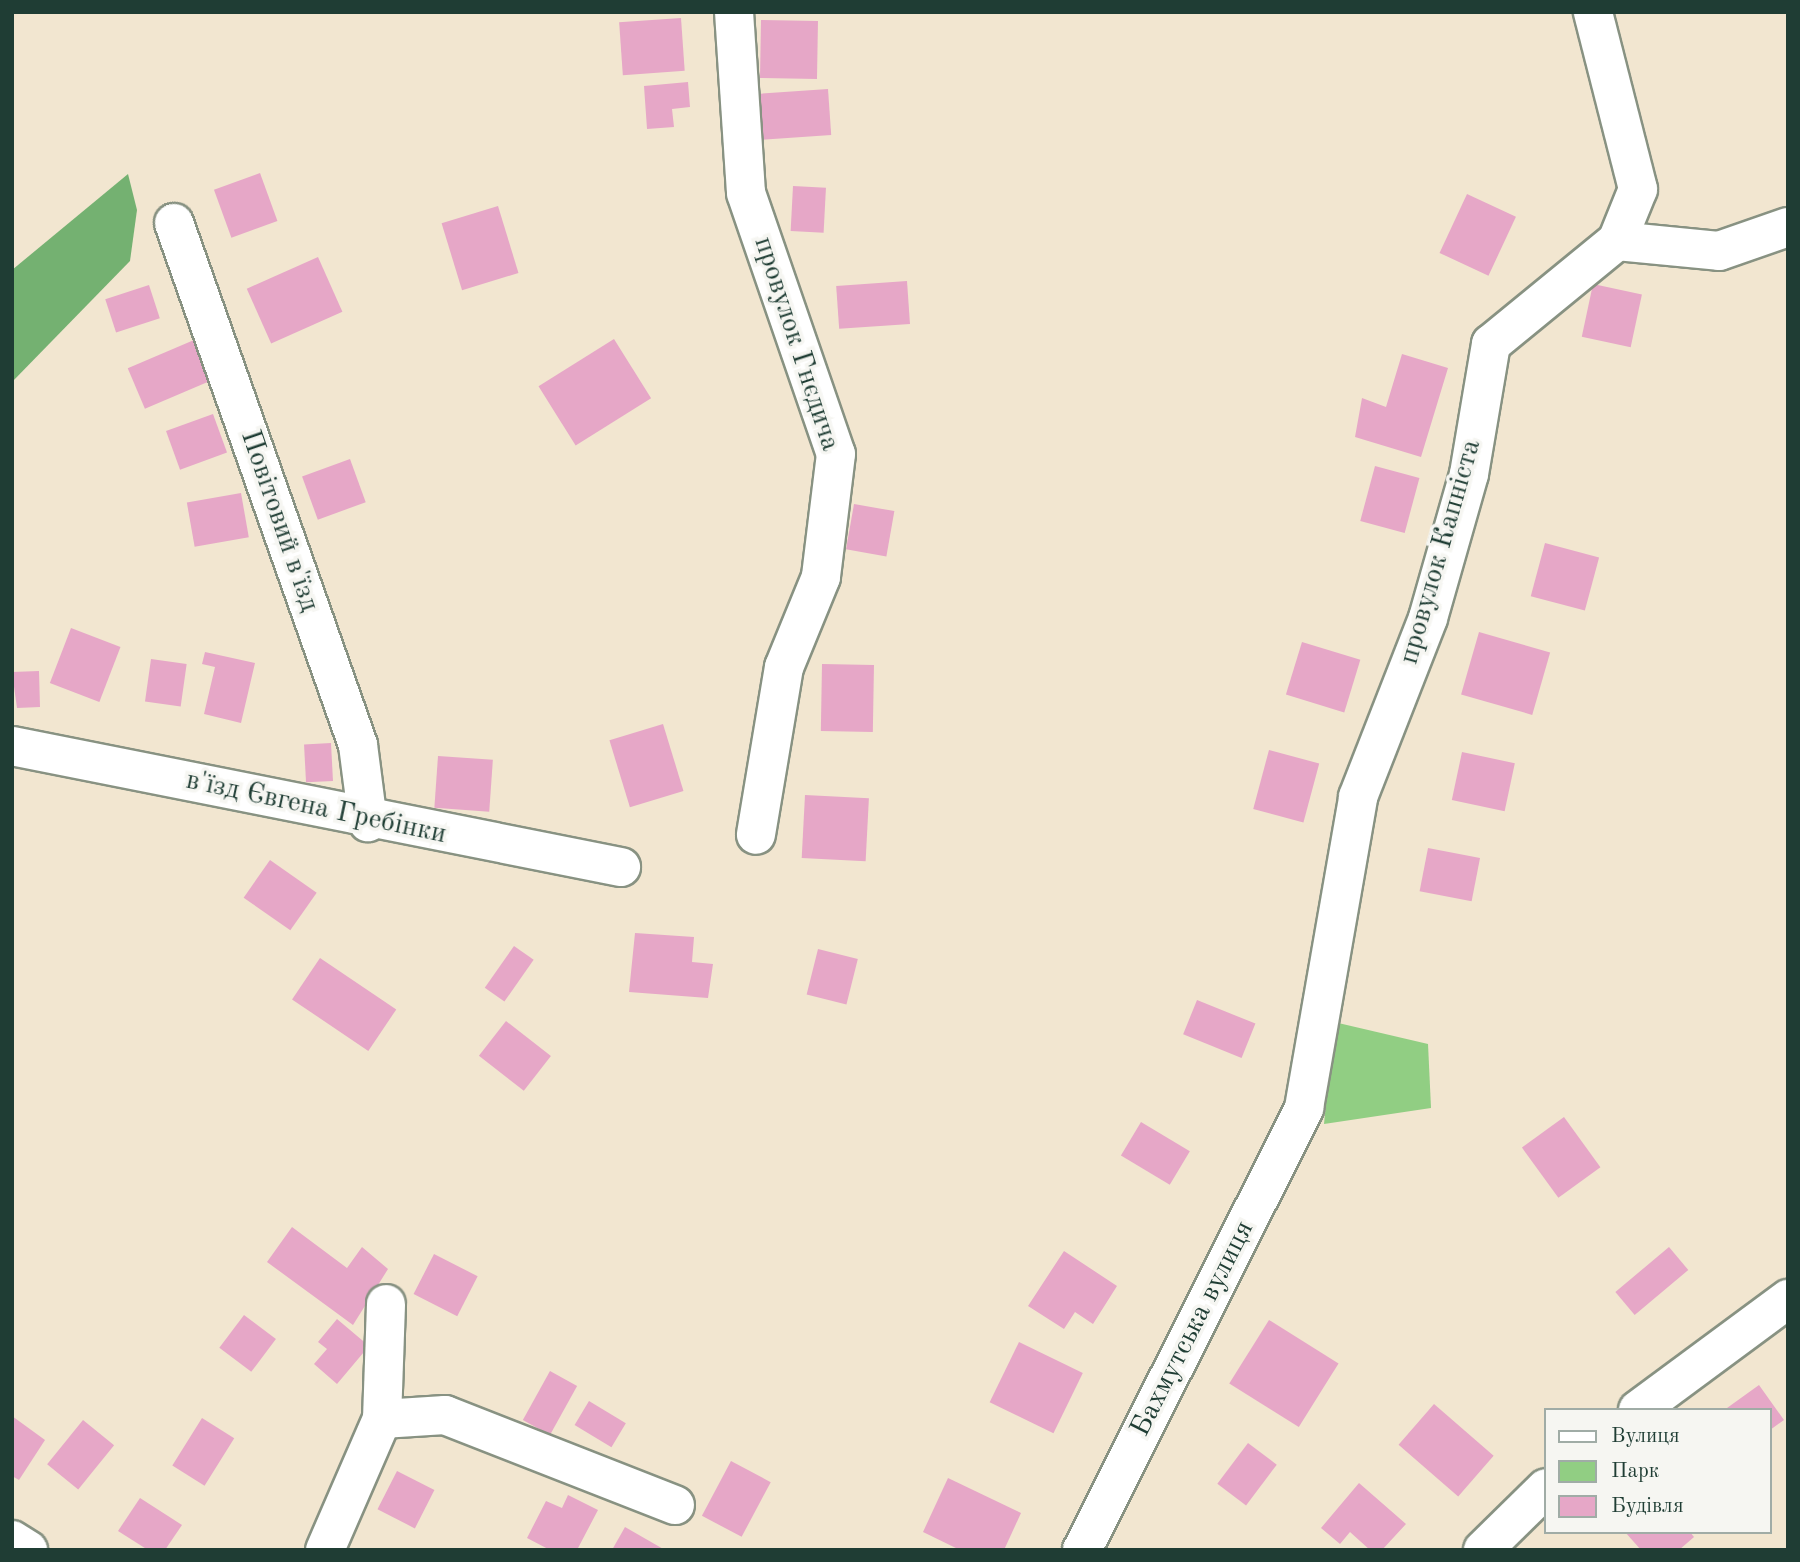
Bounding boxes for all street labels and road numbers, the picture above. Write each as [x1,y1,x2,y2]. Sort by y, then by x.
street label: провулок Гнєдича [746,233,846,455]
street label: Повітовий в'їзд [232,426,326,616]
street label: провулок Капніста [1393,436,1489,668]
street label: в'їзд Євгена Гребінки [183,764,449,852]
street label: Бахмутська вулиця [1124,1215,1262,1443]

